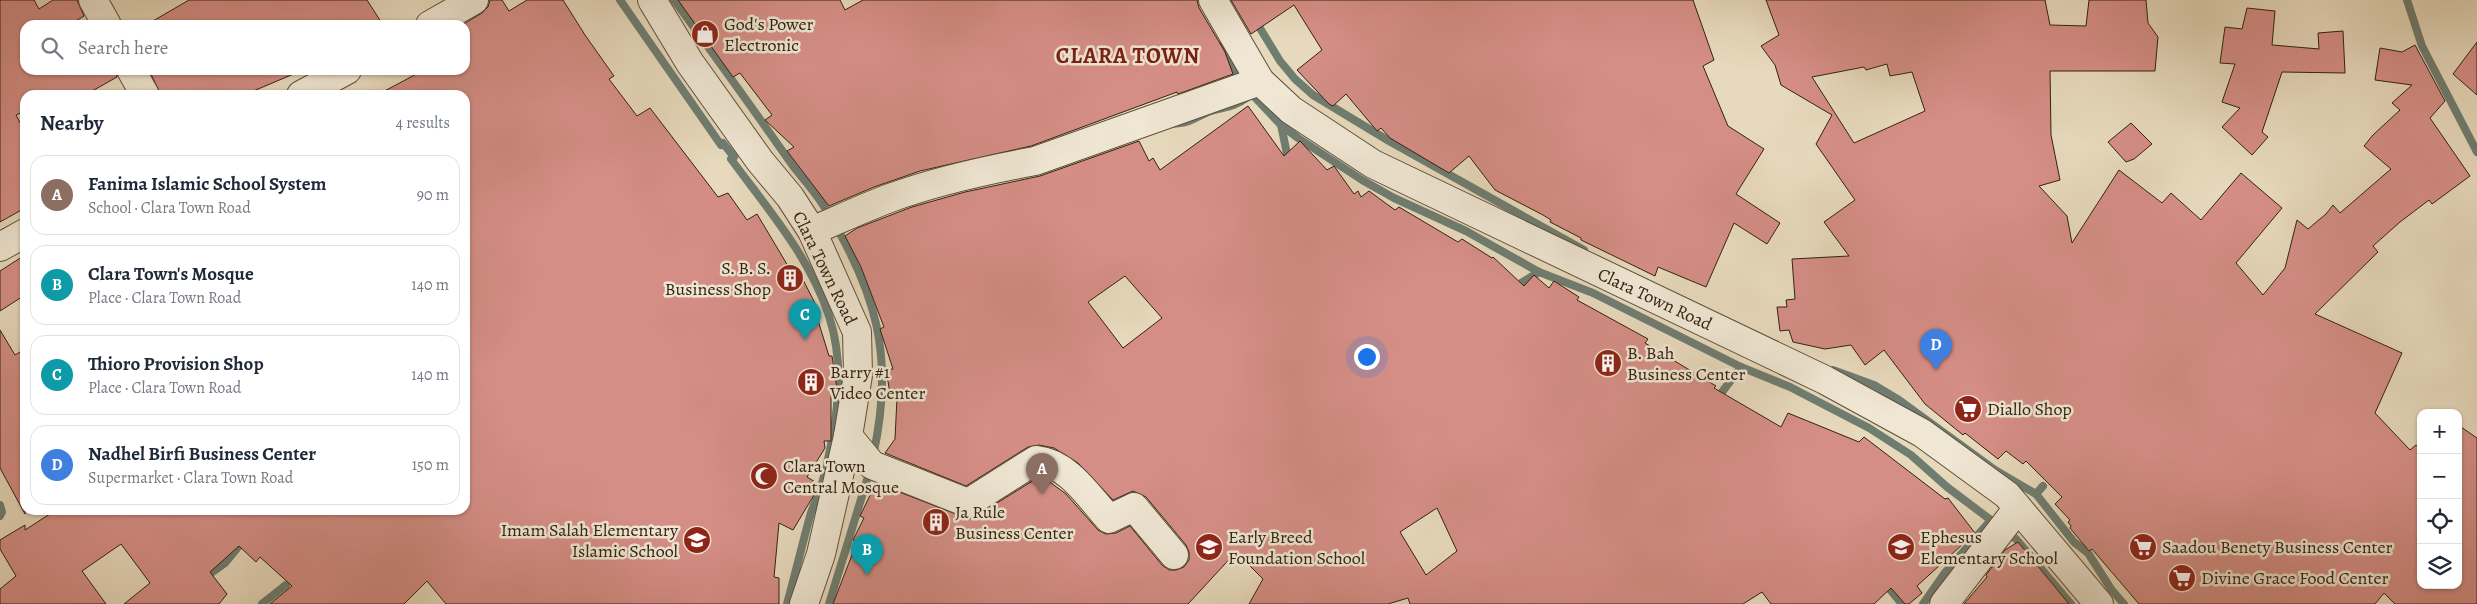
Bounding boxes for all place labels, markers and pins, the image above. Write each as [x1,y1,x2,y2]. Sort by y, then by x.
place label: God's Power Electronic [724,12,813,57]
shop icon: God's Power Electronic [690,19,720,49]
place label: S. B. S. Business Shop [665,256,771,301]
building icon: S. B. S. Business Shop [775,263,805,293]
pin: C [789,299,821,340]
pin: D [1920,329,1952,370]
place label: B. Bah Business Center [1627,341,1746,386]
building icon: B. Bah Business Center [1593,348,1623,378]
place label: Barry #1 Video Center [829,360,925,405]
building icon: Barry #1 Video Center [796,367,826,397]
supermarket icon: Diallo Shop [1953,394,1983,424]
place label: Diallo Shop [1987,397,2072,421]
pin: A [1026,453,1058,494]
place label: Clara Town Central Mosque [783,454,899,499]
mosque icon: Clara Town Central Mosque [749,461,779,491]
place label: Ja Rule Business Center [955,500,1074,545]
building icon: Ja Rule Business Center [921,507,951,537]
place label: Imam Salah Elementary Islamic School [501,518,679,563]
school or university icon: Imam Salah Elementary Islamic School [682,525,712,555]
place label: Early Breed Foundation School [1228,525,1366,570]
place label: Ephesus Elementary School [1920,525,2058,570]
school or university icon: Early Breed Foundation School [1194,532,1224,562]
school or university icon: Ephesus Elementary School [1886,532,1916,562]
supermarket icon: Saadou Benety Business Center [2128,532,2158,562]
pin: B [851,534,883,575]
place label: Saadou Benety Business Center [2162,535,2393,559]
supermarket icon: Divine Grace Food Center [2167,563,2197,593]
place label: Divine Grace Food Center [2201,566,2388,590]

